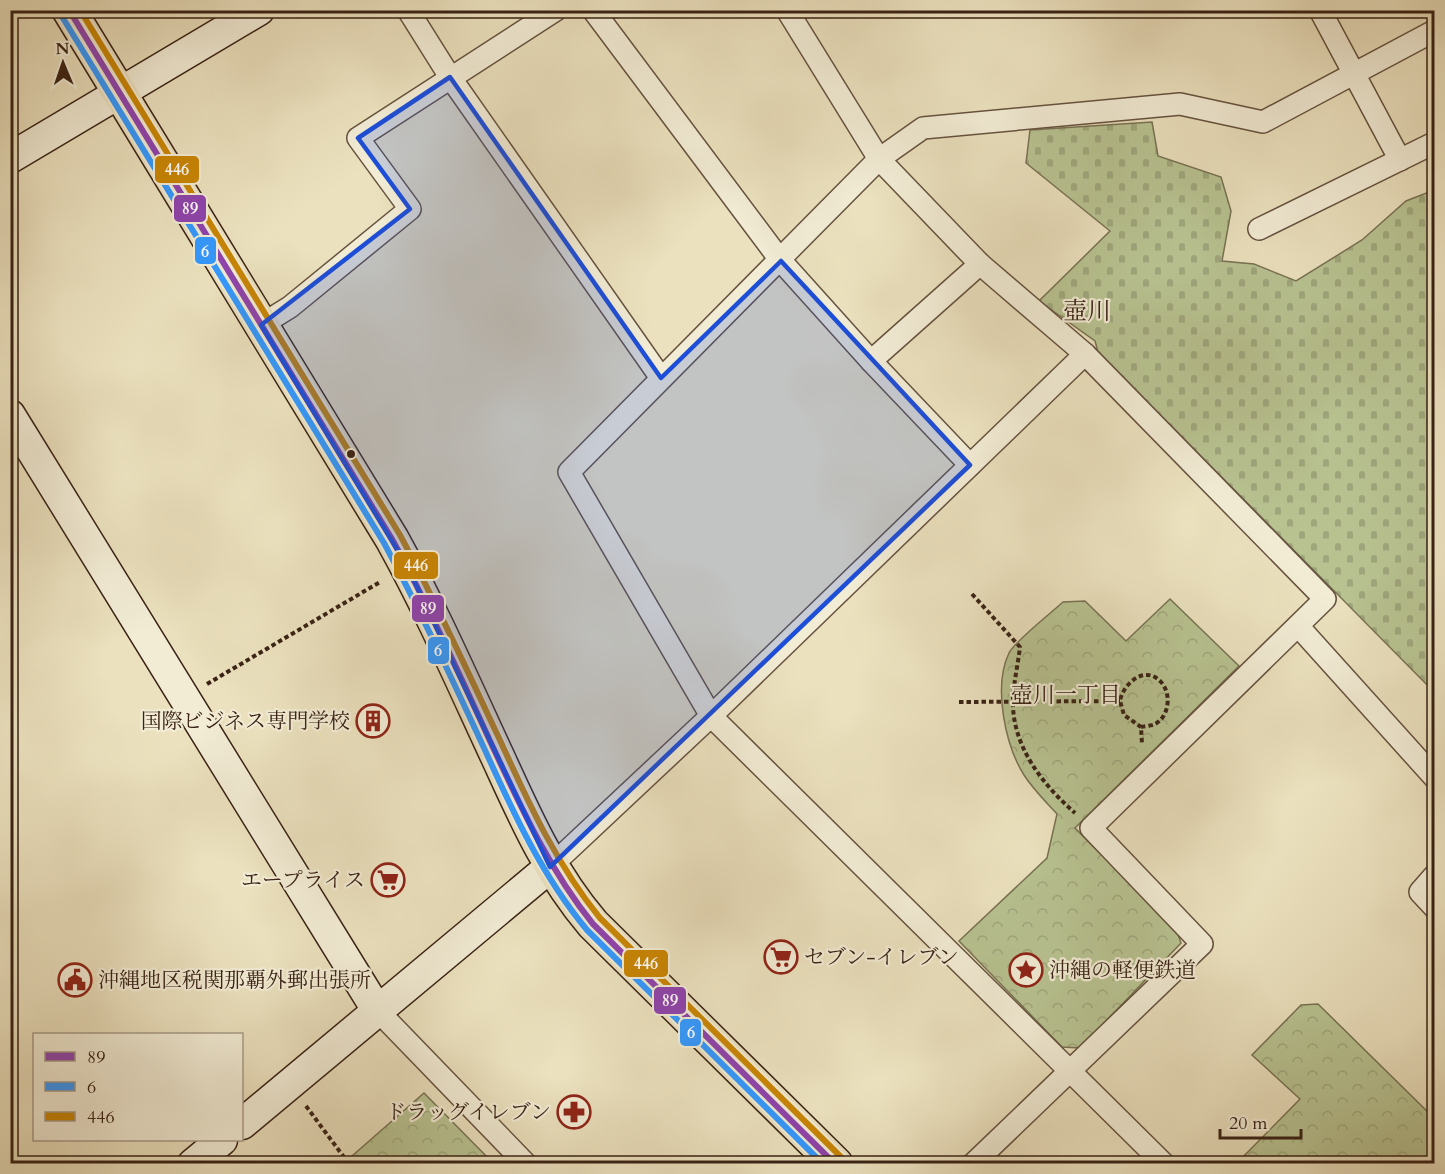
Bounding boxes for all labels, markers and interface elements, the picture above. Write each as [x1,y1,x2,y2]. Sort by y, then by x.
north arrow [33,33,93,93]
text: N [55,38,70,60]
line badge: 446 [154,155,200,184]
text: 446 [165,159,189,181]
line badge: 89 [173,194,207,223]
text: 89 [182,198,198,220]
line badge: 6 [194,236,217,265]
text: 6 [201,241,209,263]
district label: 壺川 [1063,295,1111,328]
unlabelled marker [345,448,357,460]
line badge: 446 [393,551,439,580]
text: 446 [404,555,428,577]
line badge: 89 [411,594,445,623]
text: 89 [420,598,436,620]
line badge: 6 [427,636,450,665]
text: 6 [434,640,442,662]
district label: 壺川一丁目 [1011,680,1121,710]
building icon: 国際ビジネス専門学校 [355,703,391,739]
place label: 国際ビジネス専門学校 [141,707,350,736]
supermarket icon: エープライス [370,862,406,898]
place label: エープライス [241,866,365,895]
supermarket icon: セブン-イレブン [763,939,799,975]
place label: セブン-イレブン [804,943,959,972]
line badge: 446 [623,949,669,978]
place icon: 沖縄の軽便鉄道 [1008,952,1044,988]
text: 446 [634,953,658,975]
place label: 沖縄の軽便鉄道 [1049,956,1196,985]
public building icon: 沖縄地区税関那覇外郵出張所 [57,962,93,998]
place label: 沖縄地区税関那覇外郵出張所 [98,966,371,995]
line badge: 89 [653,986,687,1015]
text: 89 [662,990,678,1012]
line badge: 6 [679,1018,702,1047]
text: 6 [687,1022,695,1044]
legend [33,1033,243,1141]
text: 89 [87,1045,105,1070]
text: 6 [87,1075,96,1100]
pharmacy icon: ドラッグイレブン [556,1094,592,1130]
place label: ドラッグイレブン [385,1098,551,1127]
scale bar [1220,1102,1301,1140]
text: 446 [87,1105,115,1130]
text: 20 m [1229,1111,1268,1136]

